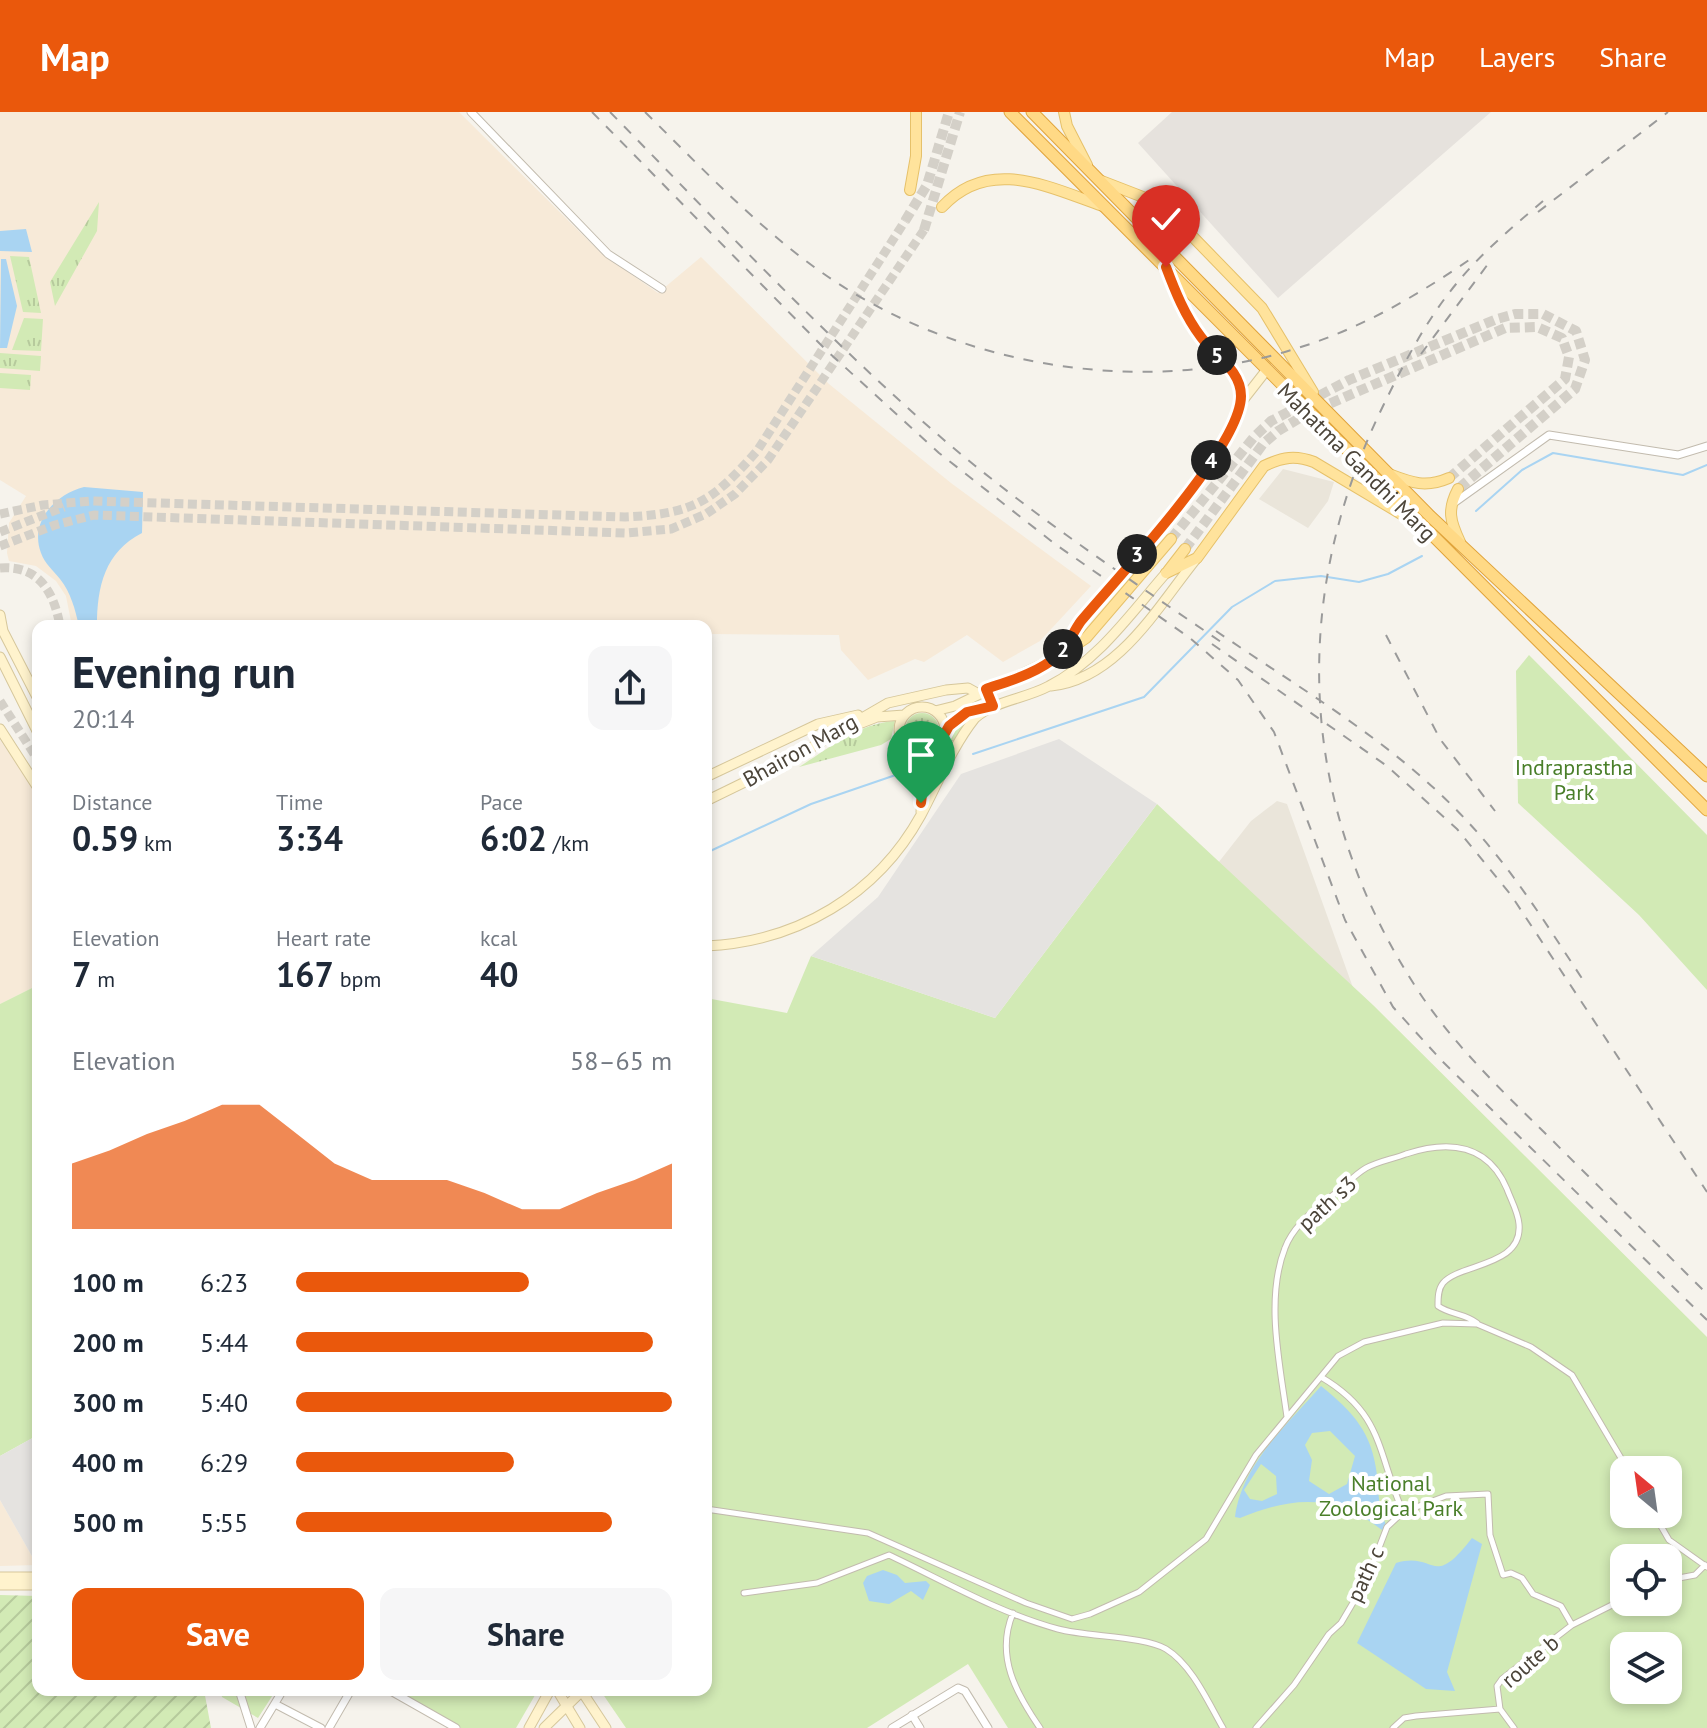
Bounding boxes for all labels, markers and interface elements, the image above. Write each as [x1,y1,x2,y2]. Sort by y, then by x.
text: Map [40,32,110,81]
text: Map [1384,38,1435,75]
text: Layers [1479,38,1555,75]
text: Share [1599,38,1667,75]
pin [1132,185,1200,267]
icon: check [1144,197,1188,241]
pin: 5 [1197,335,1237,375]
text: 5 [1211,341,1223,369]
street label: Mahatma Gandhi Marg [1272,377,1442,547]
pin: 4 [1191,440,1231,480]
text: 4 [1205,446,1217,474]
pin: 3 [1117,534,1157,574]
text: 3 [1131,540,1143,568]
pin: 2 [1043,629,1083,669]
text: 2 [1057,635,1069,663]
text: Evening run [72,643,296,700]
button: share [588,646,672,730]
text: 20:14 [72,702,134,735]
street label: Bhairon Marg [738,707,862,793]
pin [887,721,955,803]
icon: arrive [899,733,943,777]
park label: Indraprastha Park [1515,753,1633,806]
text: Distance [72,788,153,816]
text: Time [276,788,323,816]
text: Pace [480,788,523,816]
text: 0.59 [72,816,138,860]
text: 3:34 [276,816,343,860]
text: 6:02 [480,816,547,860]
text: km [138,829,172,857]
text: /km [547,829,589,857]
text: Elevation [72,924,160,952]
text: Heart rate [276,924,371,952]
text: kcal [480,924,518,952]
text: 7 [72,952,91,996]
text: 167 [276,952,334,996]
text: 40 [480,952,519,996]
text: m [91,965,115,993]
text: bpm [334,965,381,993]
text: Elevation [72,1044,176,1077]
text: 58–65 m [570,1044,672,1077]
street label: path s3 [1292,1169,1362,1237]
text: 100 m [72,1266,144,1299]
text: 6:23 [200,1266,248,1299]
text: 200 m [72,1326,144,1359]
text: 5:44 [200,1326,248,1359]
text: 300 m [72,1386,144,1419]
text: 5:40 [200,1386,248,1419]
text: 400 m [72,1446,144,1479]
text: 6:29 [200,1446,248,1479]
north arrow [1610,1456,1682,1528]
map controls [1610,1456,1682,1704]
park label: National Zoological Park [1319,1469,1463,1522]
text: 500 m [72,1506,144,1539]
text: 5:55 [200,1506,248,1539]
street label: path c [1340,1542,1390,1606]
button: locate [1610,1544,1682,1616]
button: Save [72,1588,364,1680]
button: Share [380,1588,672,1680]
street label: route b [1495,1628,1565,1694]
button: layers [1610,1632,1682,1704]

